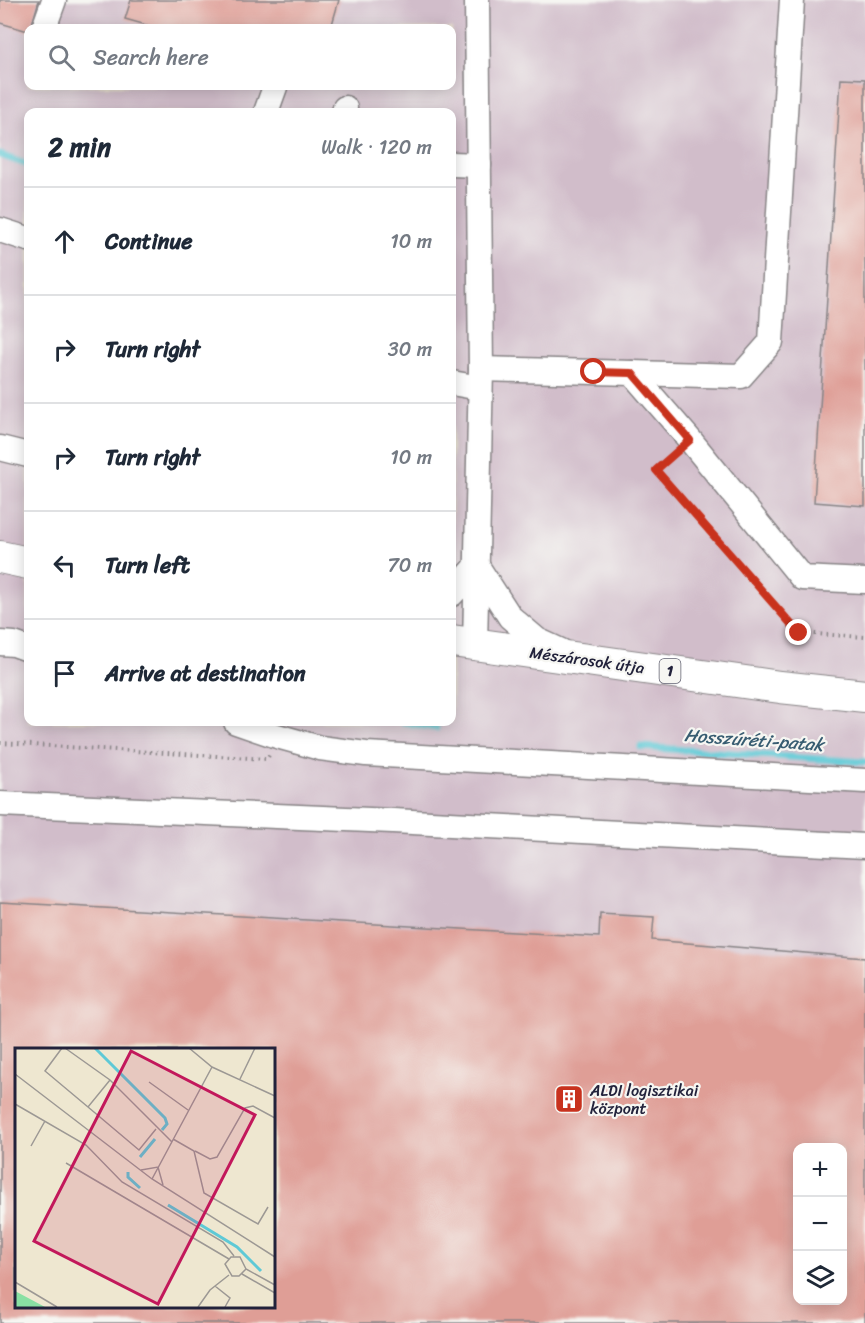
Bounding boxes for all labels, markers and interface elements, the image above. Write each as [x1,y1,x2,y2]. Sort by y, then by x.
search box [24,24,456,90]
text: Search here [93,38,209,77]
icon: search [45,41,78,74]
text: 2 min [48,124,111,170]
text: Walk · 120 m [321,130,432,165]
text: Continue [105,222,193,261]
text: 10 m [390,224,432,259]
icon: ahead [48,225,81,258]
text: Turn right [105,330,200,369]
text: 30 m [388,332,432,367]
icon: right [48,333,81,366]
route start [580,358,606,384]
text: Turn right [105,438,200,477]
text: 10 m [390,440,432,475]
icon: right [48,441,81,474]
text: Turn left [105,546,190,585]
text: 70 m [387,548,432,583]
icon: left [48,549,81,582]
route end [785,619,811,645]
street label: Mészárosok útja [528,638,646,682]
text: Arrive at destination [105,654,306,693]
icon: arrive [48,657,81,690]
road number: 1 [660,659,680,683]
water label: Hosszúréti-patak [683,719,827,761]
inset map [15,1048,274,1308]
place label: ALDI logisztikai központ [589,1076,699,1123]
building icon: ALDI logisztikai központ [553,1083,585,1115]
map controls [793,1143,847,1305]
button: + [793,1143,847,1197]
button: − [793,1197,847,1251]
button: layers [793,1251,847,1305]

